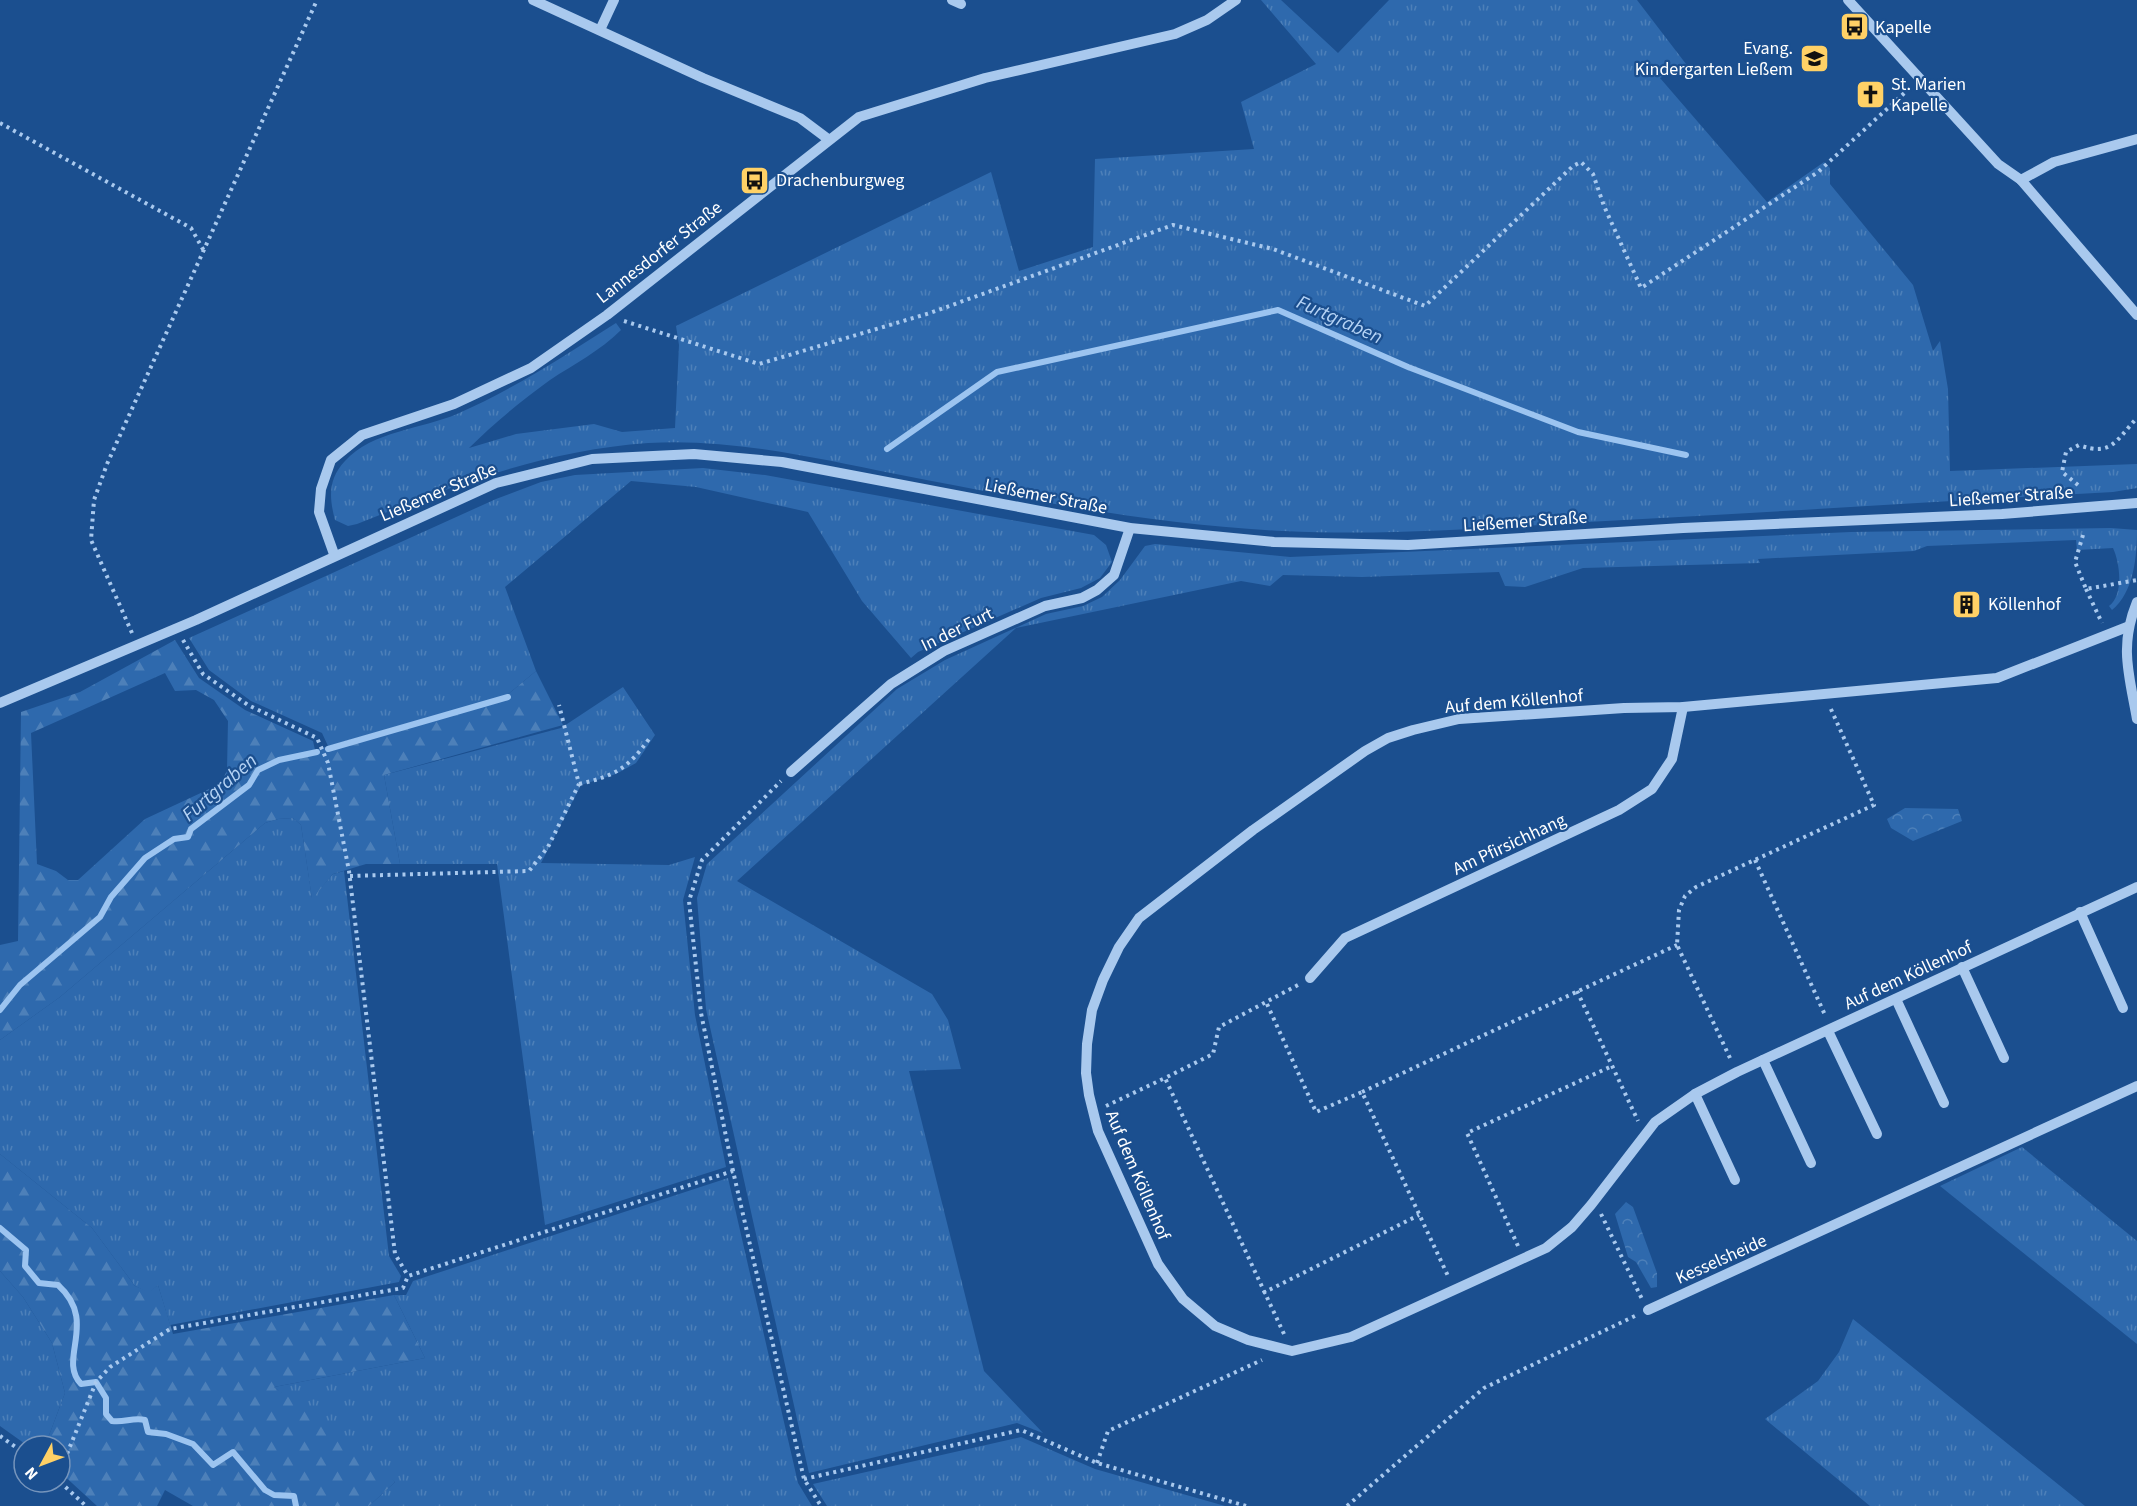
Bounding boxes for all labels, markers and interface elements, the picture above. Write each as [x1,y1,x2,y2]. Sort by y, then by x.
bus stop icon: Kapelle [1838,11,1870,43]
place label: Kapelle [1875,15,1932,40]
place label: Evang. Kindergarten Ließem [1635,36,1793,82]
school or university icon: Evang. Kindergarten Ließem [1798,42,1830,74]
place label: St. Marien Kapelle [1891,72,1966,118]
church icon: St. Marien Kapelle [1854,78,1886,110]
bus stop icon: Drachenburgweg [739,164,771,196]
place label: Drachenburgweg [776,168,904,193]
street label: Lannesdorfer Straße [591,195,727,309]
water label: Furtgraben [1292,289,1387,351]
street label: Ließemer Straße [376,457,500,528]
street label: Ließemer Straße [982,472,1109,521]
street label: Ließemer Straße [1948,480,2074,513]
street label: Ließemer Straße [1462,505,1588,538]
building icon: Köllenhof [1951,588,1983,620]
place label: Köllenhof [1988,592,2062,617]
street label: In der Furt [917,601,998,658]
street label: Auf dem Köllenhof [1444,683,1585,720]
water label: Furtgraben [176,747,263,828]
street label: Am Pfirsichhang [1449,807,1570,882]
street label: Auf dem Köllenhof [1840,935,1977,1016]
street label: Auf dem Köllenhof [1099,1107,1176,1245]
street label: Kesselsheide [1672,1228,1771,1291]
north arrow [12,1434,72,1494]
text: N [20,1462,43,1484]

